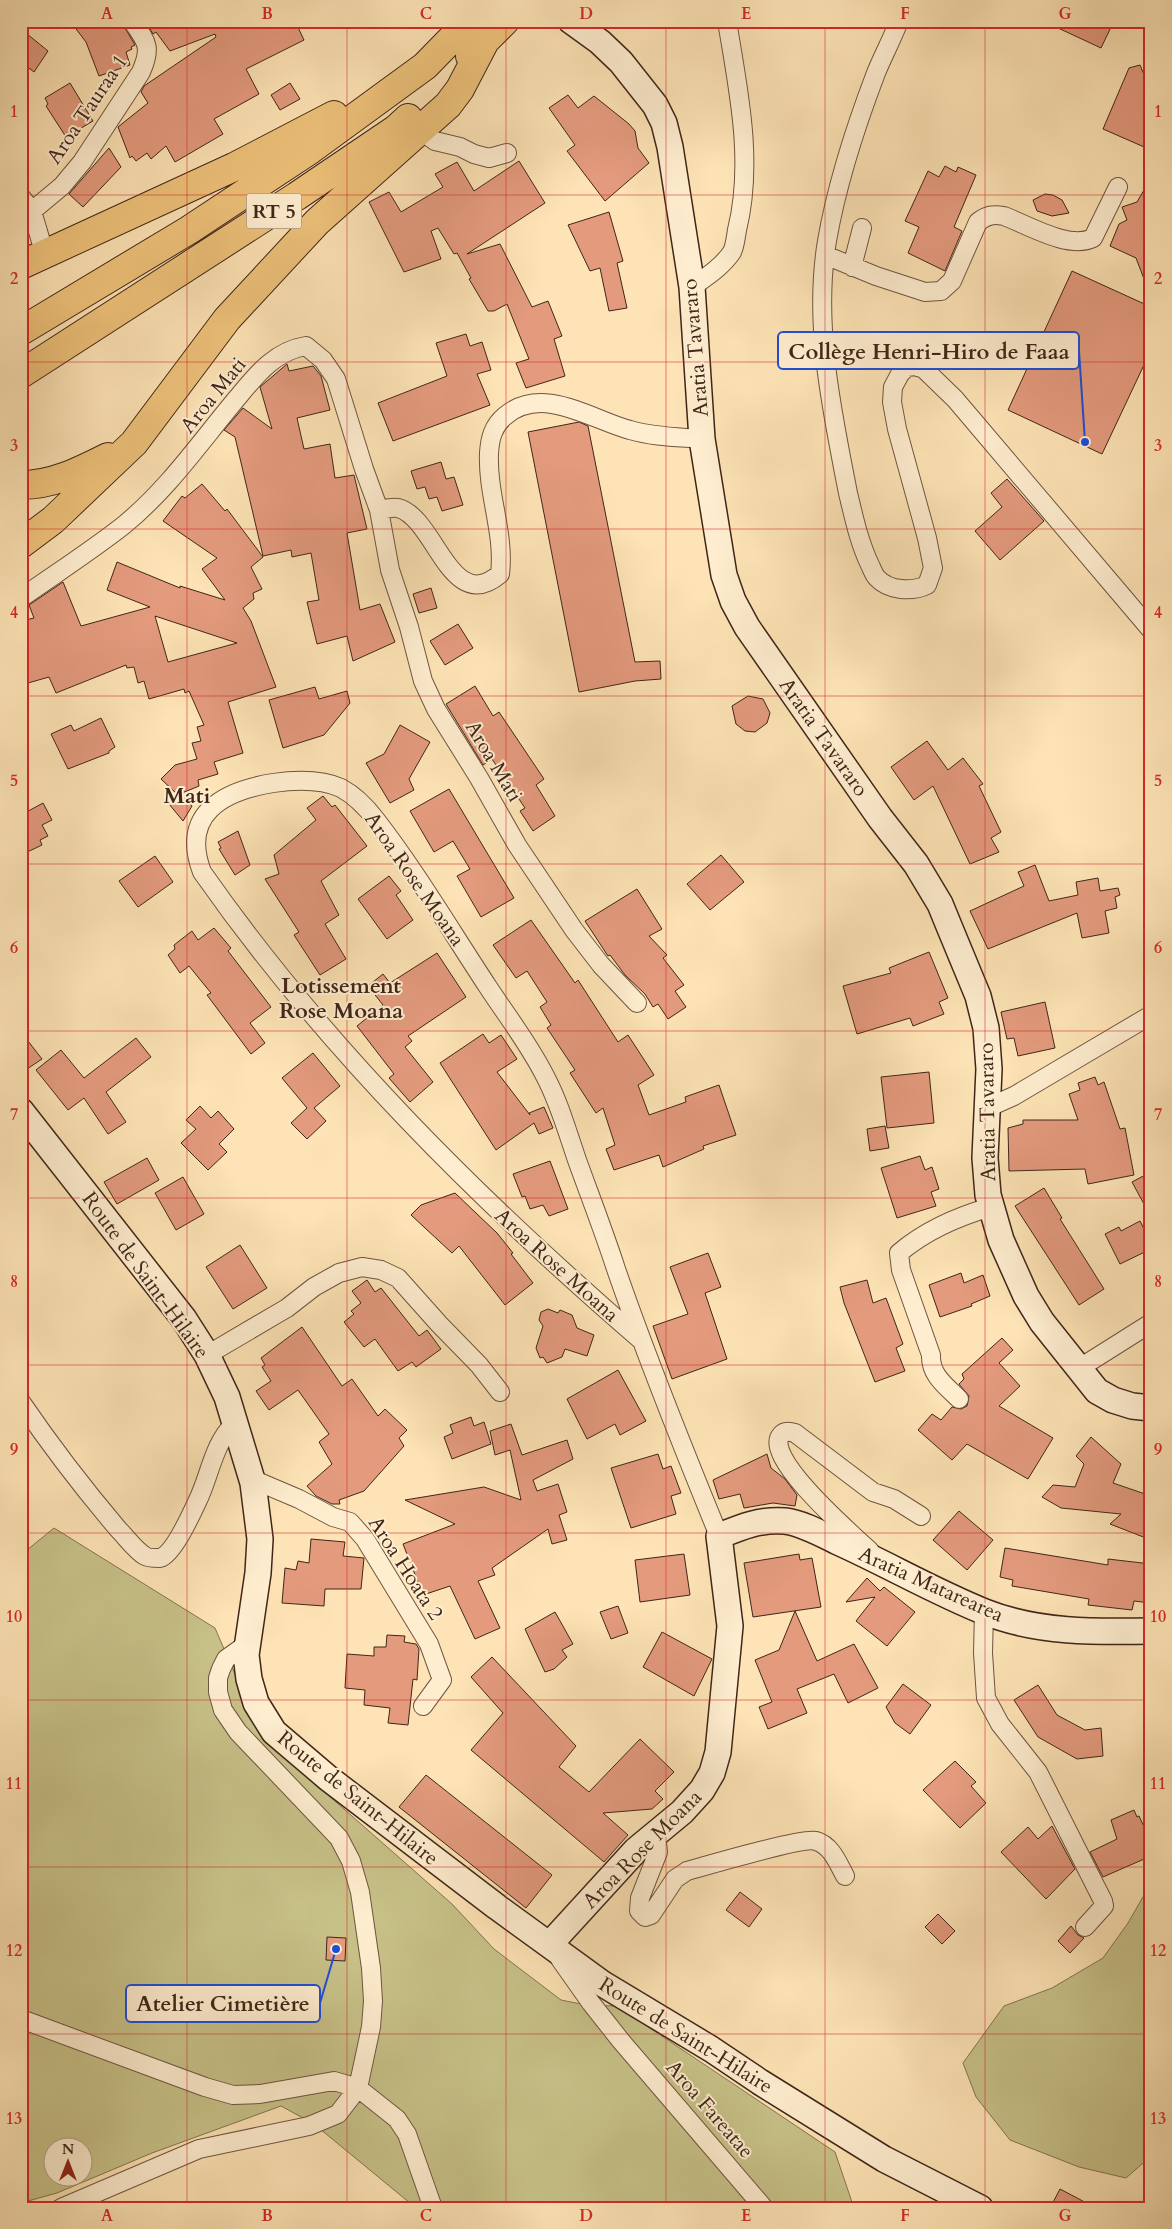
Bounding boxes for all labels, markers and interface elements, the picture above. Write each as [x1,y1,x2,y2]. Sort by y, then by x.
text: A [101,3,113,25]
text: B [261,3,273,25]
text: C [420,3,432,25]
text: D [579,3,593,25]
text: E [741,3,751,25]
text: F [900,3,910,25]
text: G [1058,3,1072,25]
street label: Aroa Tauraa 1 [40,49,135,170]
text: 1 [10,101,18,123]
text: 1 [1154,101,1162,123]
road number: RT 5 [246,194,302,228]
text: 2 [10,268,18,290]
text: 2 [1154,268,1162,290]
street label: Aratia Tavararo [675,278,716,418]
callout: Collège Henri-Hiro de Faaa [778,332,1079,369]
text: Collège Henri-Hiro de Faaa [788,337,1070,367]
street label: Aroa Mati [174,351,253,439]
text: 3 [10,435,18,457]
text: 3 [1154,435,1162,457]
text: 4 [10,602,18,624]
text: 4 [1154,602,1162,624]
street label: Aratia Tavararo [772,672,875,802]
street label: Aroa Mati [458,715,529,807]
text: 5 [10,770,18,792]
text: 5 [1154,770,1162,792]
district label: Mati [164,781,210,811]
street label: Aroa Rose Moana [357,806,472,952]
text: 6 [10,937,18,959]
text: 6 [1154,937,1162,959]
district label: Lotissement Rose Moana [279,971,403,1026]
street label: Aratia Tavararo [972,1042,1003,1182]
text: 7 [10,1104,18,1126]
text: 7 [1154,1104,1162,1126]
street label: Route de Saint-Hilaire [75,1186,216,1365]
street label: Aroa Rose Moana [488,1202,625,1329]
text: 8 [10,1271,18,1293]
text: 8 [1154,1271,1162,1293]
text: 9 [10,1439,18,1461]
text: 9 [1154,1439,1162,1461]
street label: Aroa Hoata 2 [361,1511,450,1626]
street label: Aratia Matarearea [854,1539,1008,1629]
text: 10 [6,1606,22,1628]
text: 10 [1150,1606,1166,1628]
street label: Route de Saint-Hilaire [271,1724,445,1873]
text: 11 [6,1773,22,1795]
text: 11 [1150,1773,1166,1795]
street label: Aroa Rose Moana [576,1783,708,1915]
text: 12 [6,1940,22,1962]
text: 12 [1150,1940,1166,1962]
street label: Route de Saint-Hilaire [593,1970,778,2101]
callout: Atelier Cimetière [126,1985,320,2022]
text: Atelier Cimetière [136,1989,310,2019]
street label: Aroa Fareatae [659,2054,760,2165]
text: 13 [6,2108,22,2130]
text: 13 [1150,2108,1166,2130]
north arrow [42,2136,92,2186]
text: N [62,2140,74,2159]
text: A [101,2205,113,2227]
text: B [261,2205,273,2227]
text: C [420,2205,432,2227]
text: D [579,2205,593,2227]
text: E [741,2205,751,2227]
text: F [900,2205,910,2227]
text: G [1058,2205,1072,2227]

